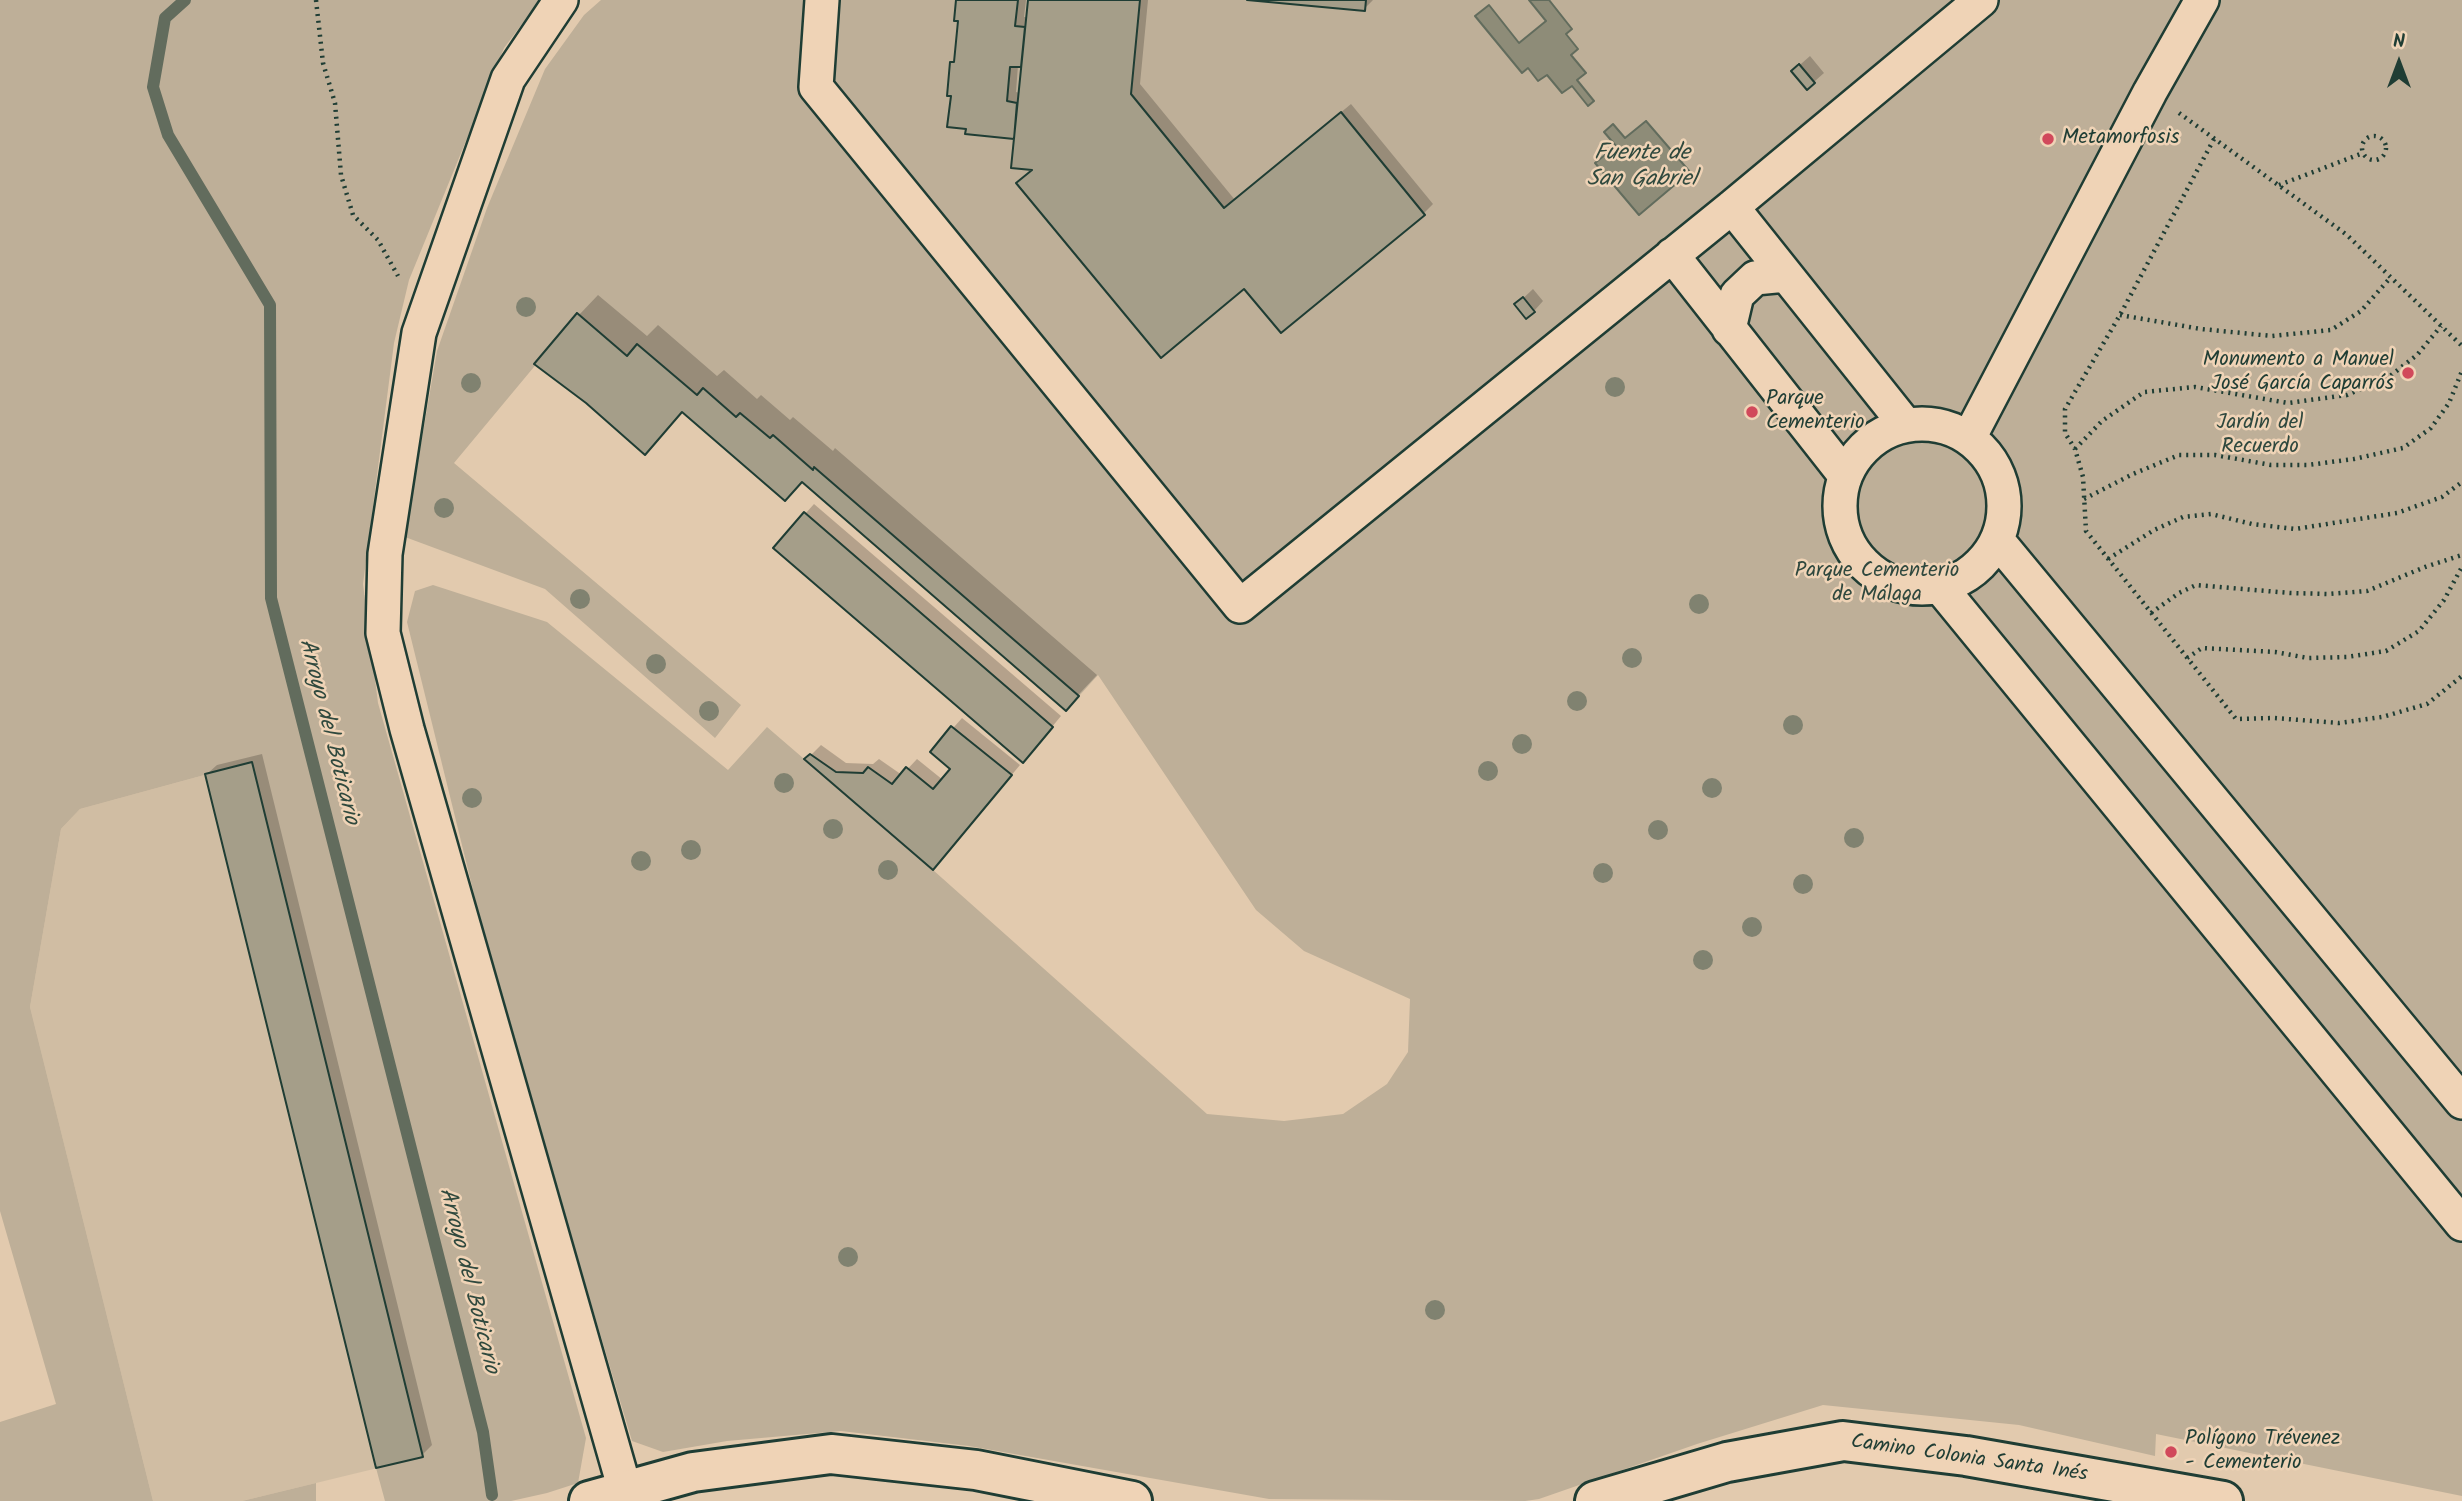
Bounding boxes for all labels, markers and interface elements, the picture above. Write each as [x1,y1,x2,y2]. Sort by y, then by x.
text: N [2393,27,2405,57]
north arrow [2364,28,2434,98]
place label: Metamorfosis [2062,126,2179,152]
marker: Metamorfosis [2040,131,2056,147]
water label: Fuente de San Gabriel [1587,141,1697,195]
place label: Monumento a Manuel José García Caparrós [2203,348,2394,398]
marker: Monumento a Manuel José García Caparrós [2400,365,2416,381]
place label: Parque Cementerio [1766,387,1864,437]
marker: Parque Cementerio [1744,404,1760,420]
park label: Jardín del Recuerdo [2217,411,2303,461]
park label: Parque Cementerio de Málaga [1795,559,1959,609]
water label: Arroyo del Boticario [291,636,363,828]
water label: Arroyo del Boticario [431,1185,503,1377]
place label: Polígono Trévenez - Cementerio [2185,1427,2340,1477]
street label: Camino Colonia Santa Inés [1849,1431,2089,1489]
marker: Polígono Trévenez - Cementerio [2163,1444,2179,1460]

